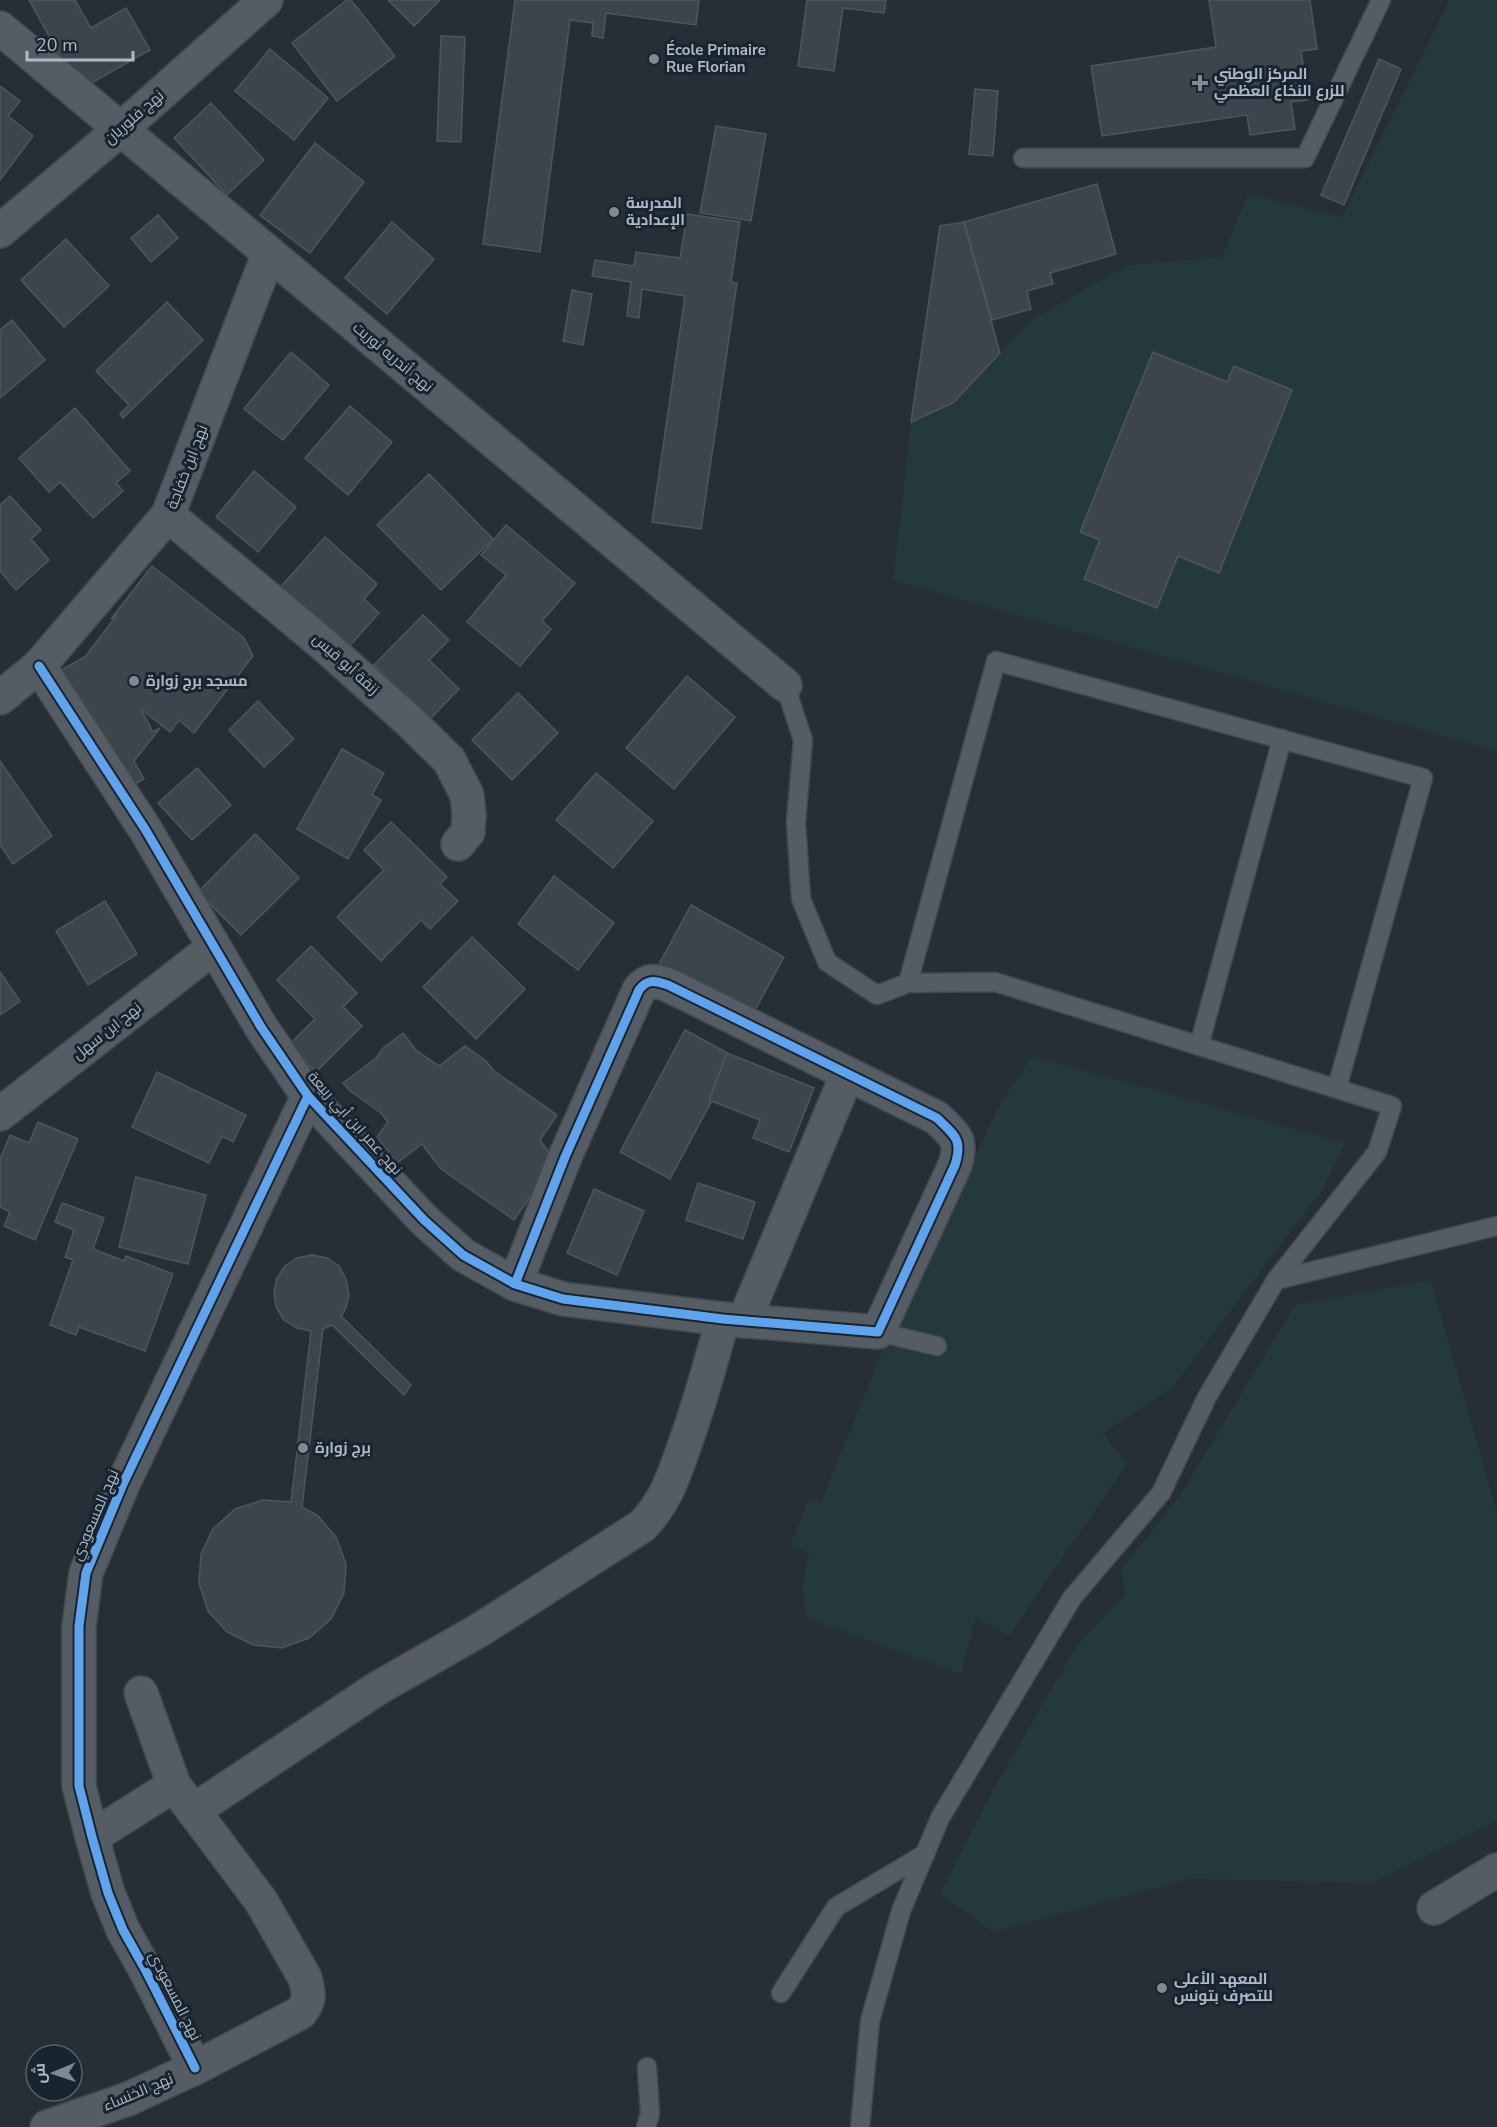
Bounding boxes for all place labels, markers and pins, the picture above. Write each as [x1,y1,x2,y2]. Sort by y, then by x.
place label: École Primaire Rue Florian [666,40,766,77]
marker: École Primaire Rue Florian [647,52,661,66]
place label: المركز الوطني للزرع النخاع العظمي [1214,64,1345,103]
marker: المركز الوطني للزرع النخاع العظمي [1191,74,1209,92]
place label: المدرسة الإعدادية [626,193,685,230]
marker: المدرسة الإعدادية [607,205,621,219]
place label: مسجد برج زوارة [146,671,248,691]
marker: مسجد برج زوارة [127,674,141,688]
place label: برج زوارة [315,1438,371,1458]
marker: برج زوارة [296,1441,310,1455]
place label: المعهد الأعلى للتصرف بتونس [1174,1969,1273,2006]
marker: المعهد الأعلى للتصرف بتونس [1155,1981,1169,1995]

